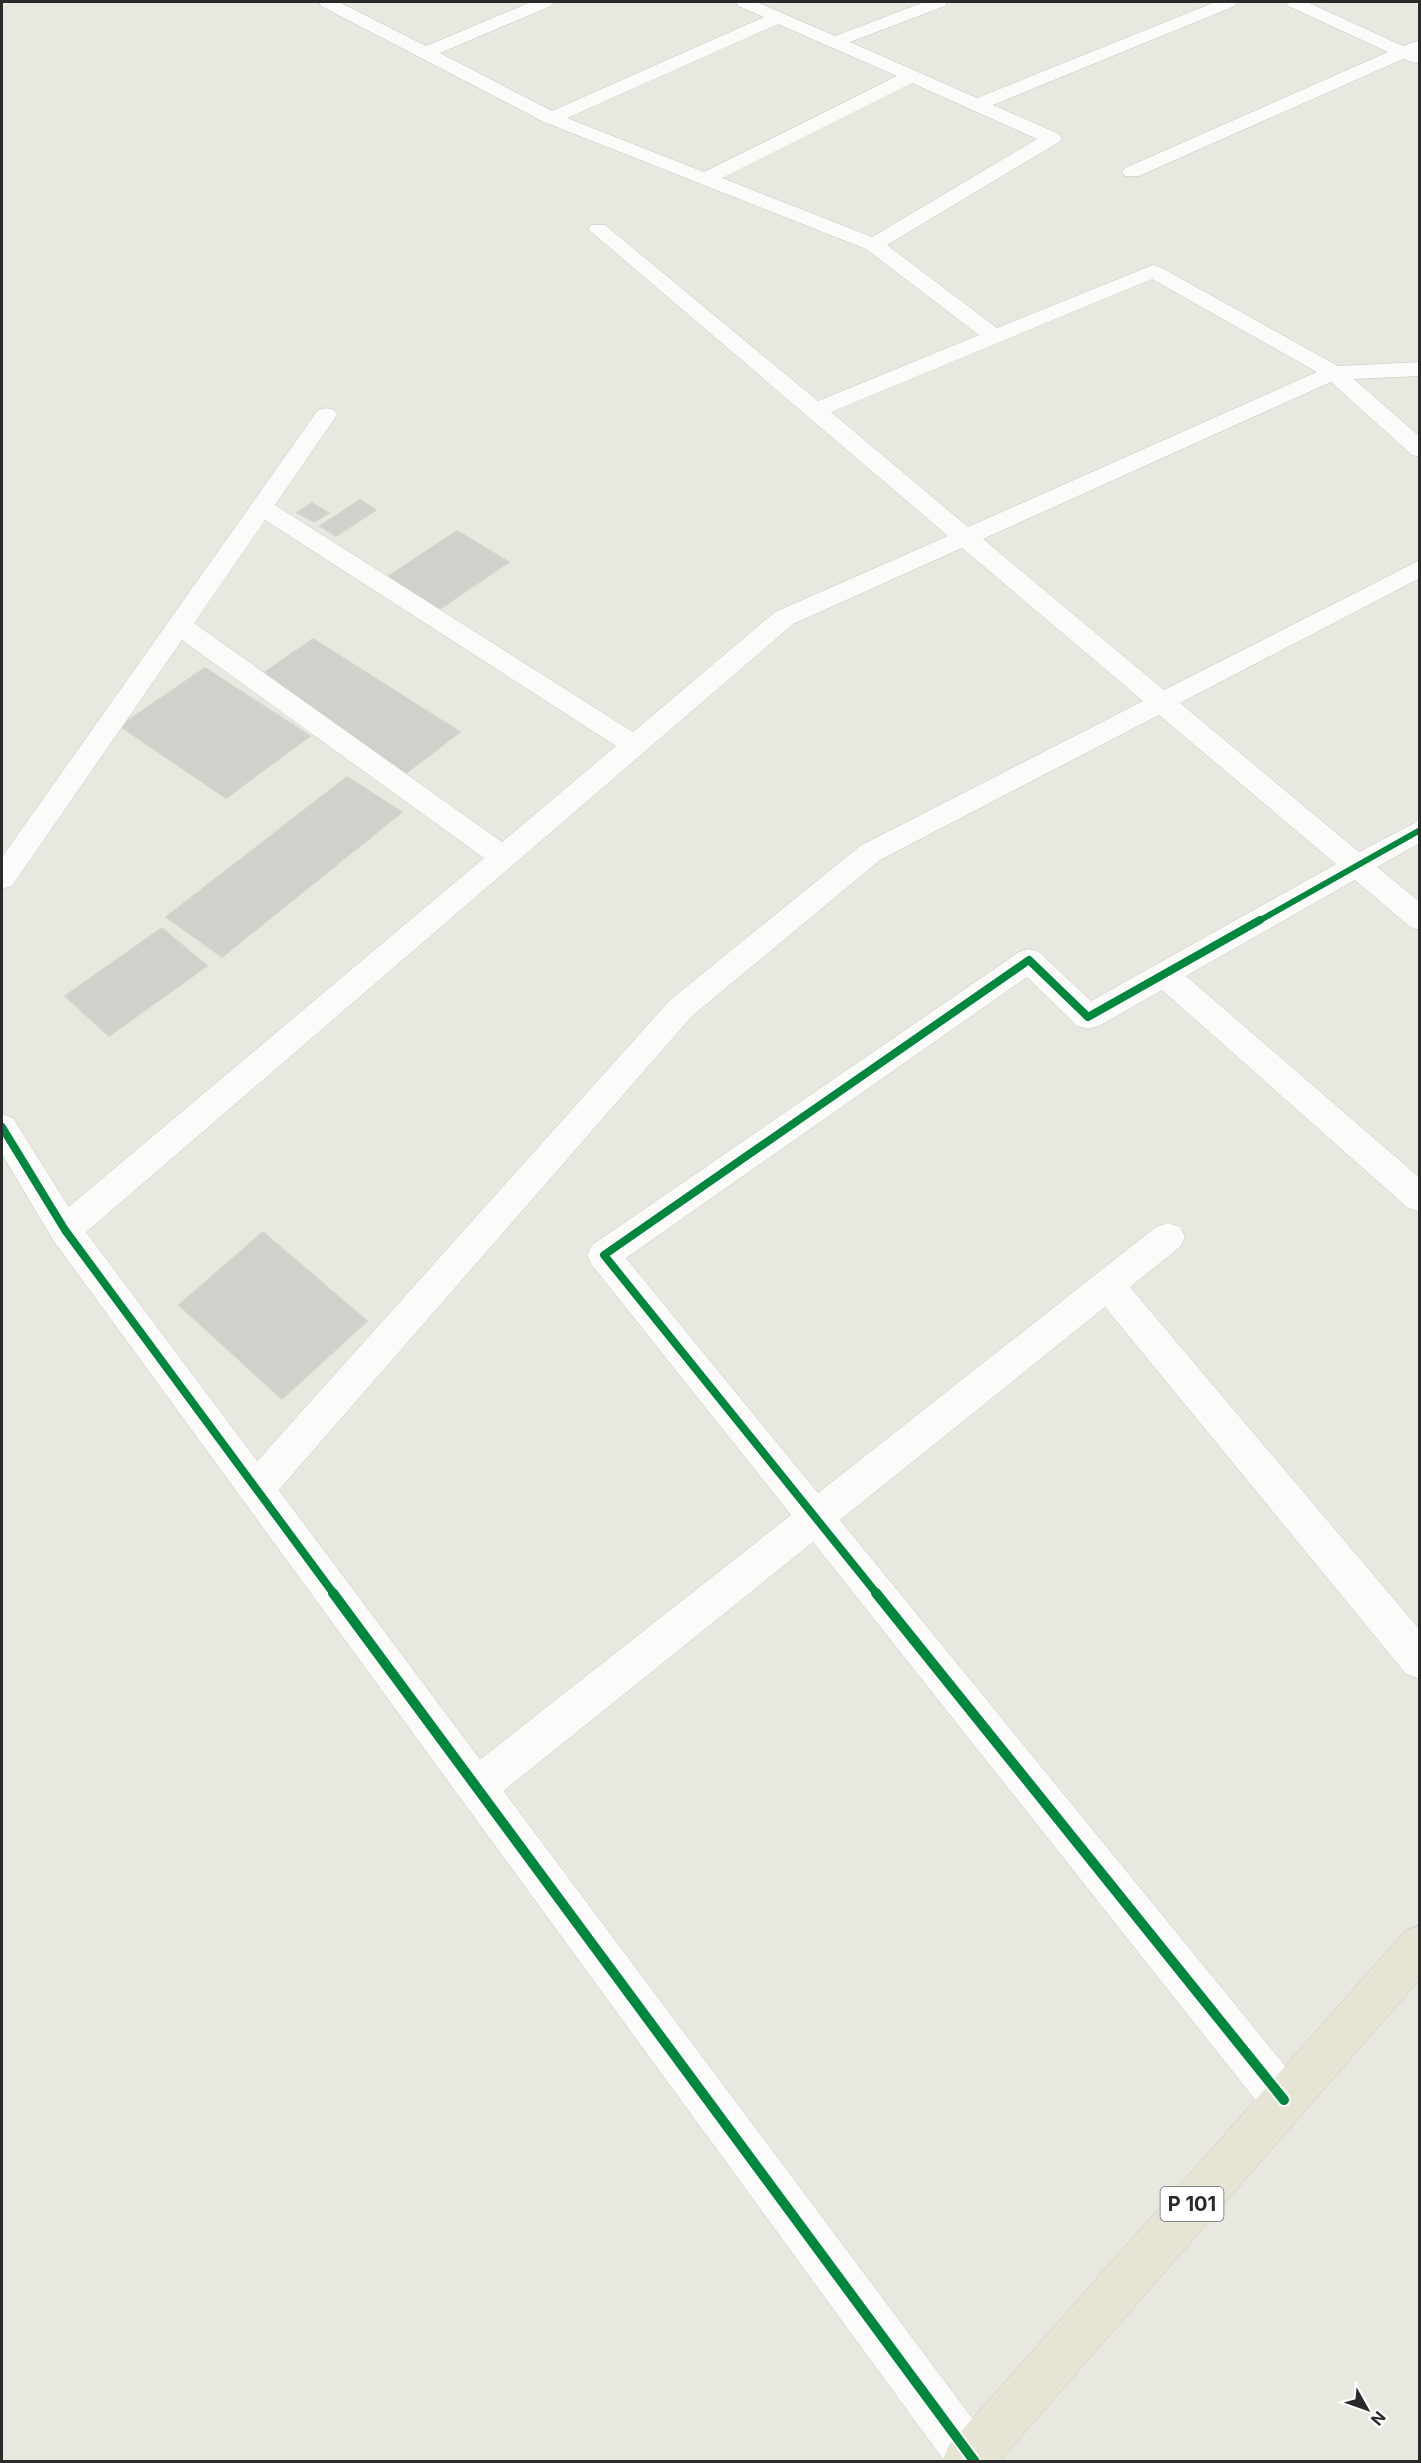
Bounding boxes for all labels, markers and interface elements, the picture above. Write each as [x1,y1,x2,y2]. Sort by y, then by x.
road number: P 101 [1160,2187,1224,2221]
north arrow [1337,2379,1397,2439]
text: N [1367,2408,1390,2430]

